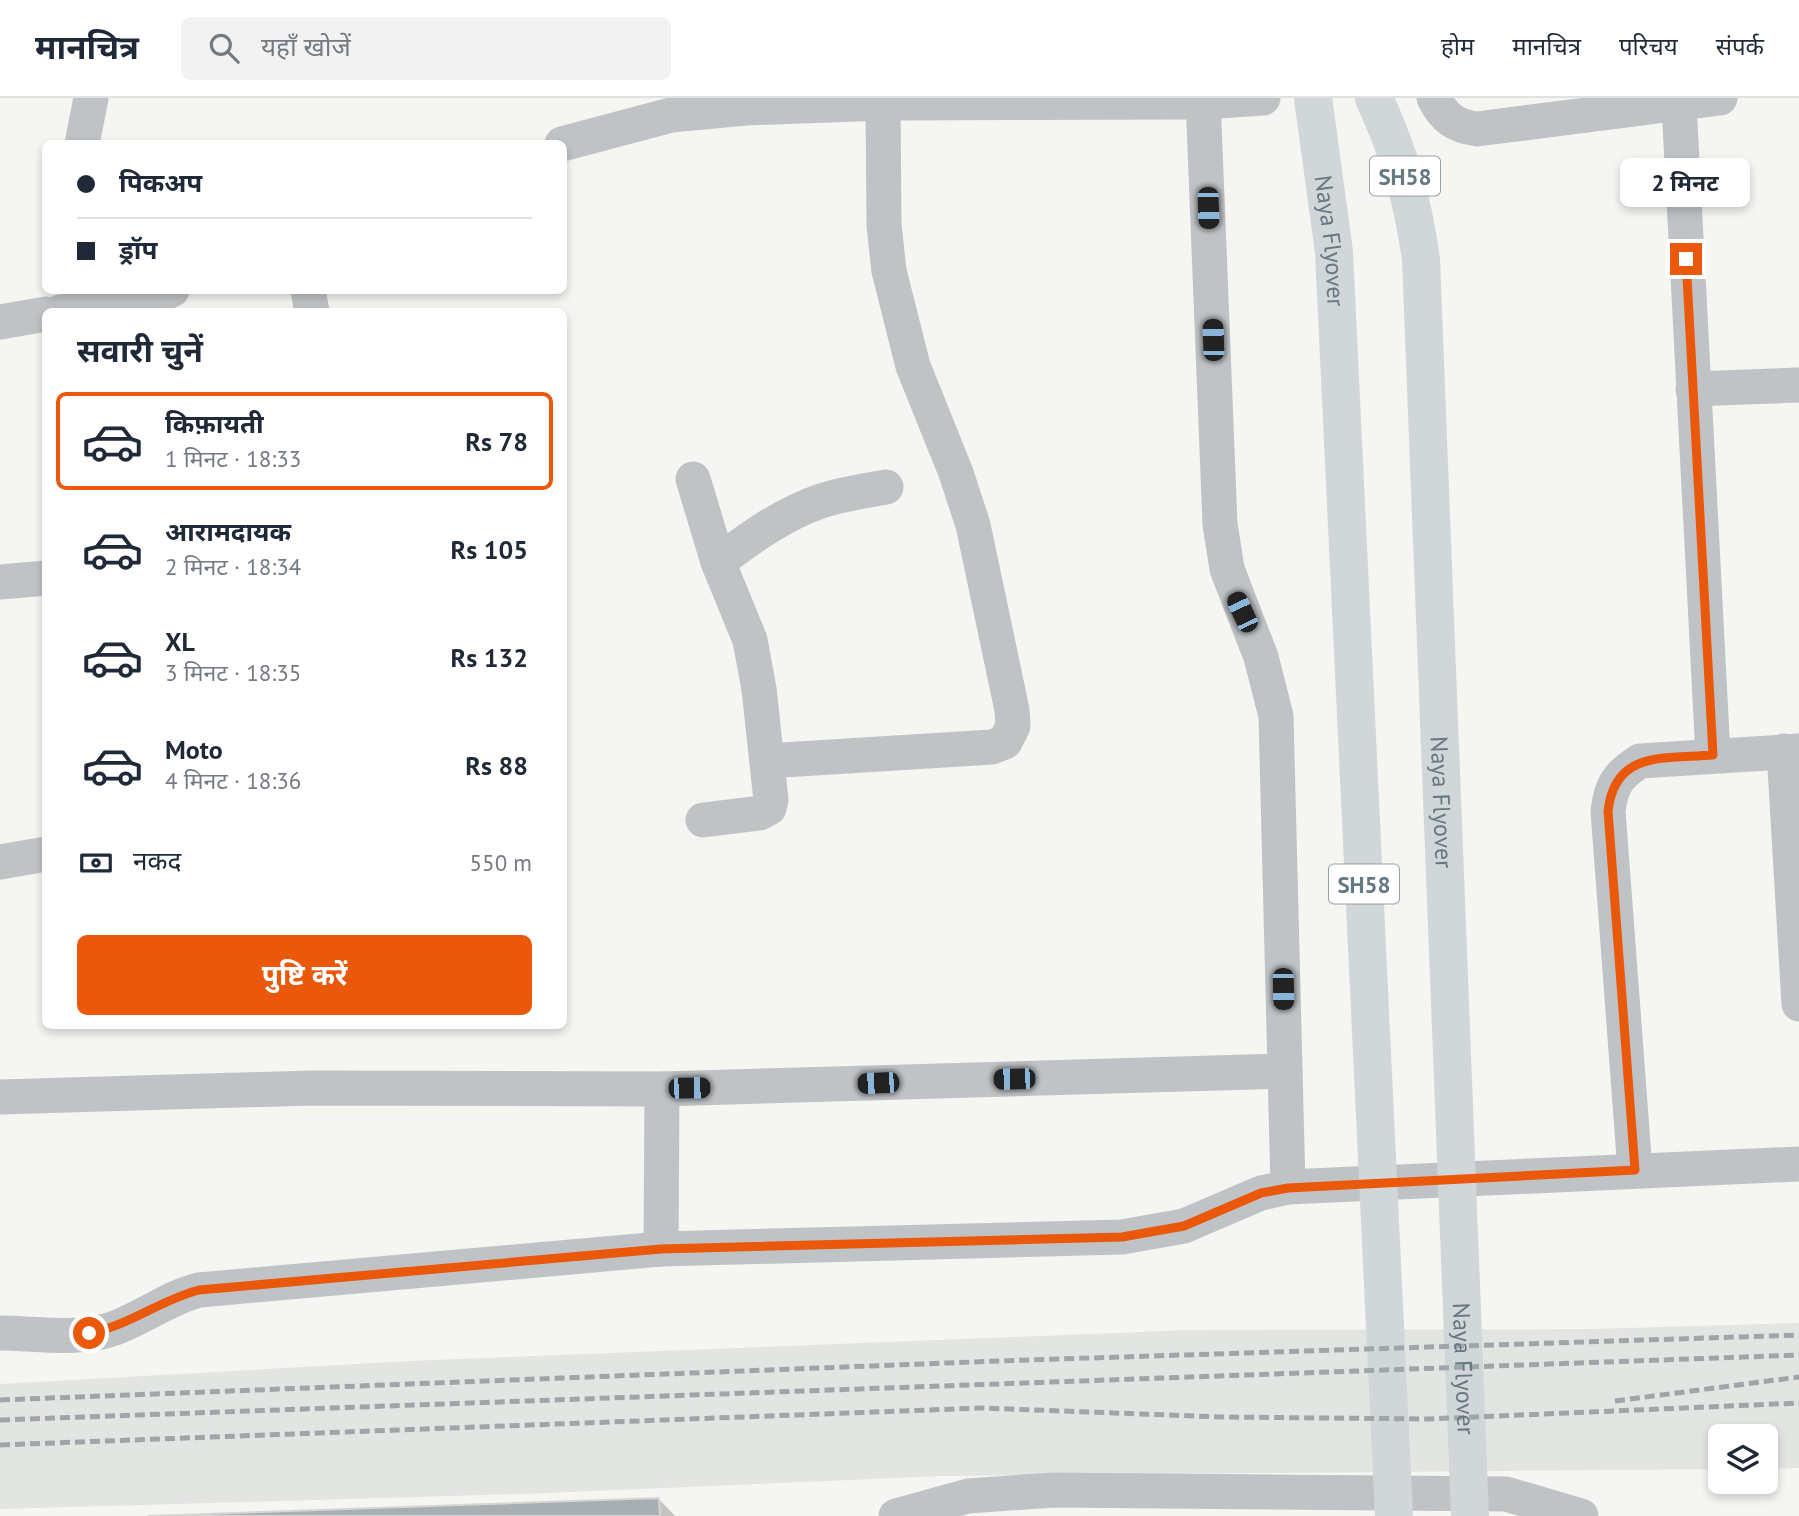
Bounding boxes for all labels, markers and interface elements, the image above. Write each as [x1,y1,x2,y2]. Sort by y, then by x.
search box [181,17,671,80]
text: मानचित्र [35,25,139,68]
icon: search [205,29,243,67]
text: यहाँ खोजें [261,30,351,63]
text: होम [1441,31,1474,62]
text: मानचित्र [1512,31,1581,62]
text: परिचय [1619,31,1678,62]
text: संपर्क [1716,31,1764,62]
road number: SH58 [1370,156,1440,195]
callout: 2 मिनट [1621,158,1751,206]
text: पिकअप [119,166,202,199]
text: 2 मिनट [1651,168,1719,197]
street label: Naya Flyover [1308,173,1352,307]
car [1197,187,1220,229]
text: ड्रॉप [119,233,157,266]
route end [1670,243,1702,275]
car [1202,319,1225,361]
text: सवारी चुनें [77,329,203,371]
text: किफ़ायती [165,407,264,440]
icon: car [81,410,144,473]
text: Rs 78 [465,425,528,458]
text: 1 मिनट · 18:33 [165,444,301,473]
text: आरामदायक [165,515,291,548]
icon: car [81,518,144,581]
text: Rs 105 [451,533,528,566]
text: 2 मिनट · 18:34 [165,552,301,581]
car [1224,589,1261,635]
text: XL [165,625,195,658]
icon: car [81,626,144,689]
text: Rs 132 [451,641,528,674]
text: 3 मिनट · 18:35 [165,658,301,687]
text: Moto [165,733,223,766]
icon: car [81,734,144,797]
street label: Naya Flyover [1424,736,1460,869]
text: Rs 88 [465,749,528,782]
text: 4 मिनट · 18:36 [165,766,301,795]
icon: cash [77,844,115,882]
text: नकद [133,844,181,877]
text: 550 m [470,848,532,877]
road number: SH58 [1329,864,1399,904]
button: पुष्टि करें [77,935,532,1015]
car [1273,968,1294,1010]
car [993,1068,1036,1090]
car [857,1072,900,1094]
car [668,1077,711,1099]
street label: Naya Flyover [1446,1302,1482,1435]
route start [73,1317,105,1349]
map controls [1708,1424,1778,1494]
button: layers [1708,1424,1778,1494]

